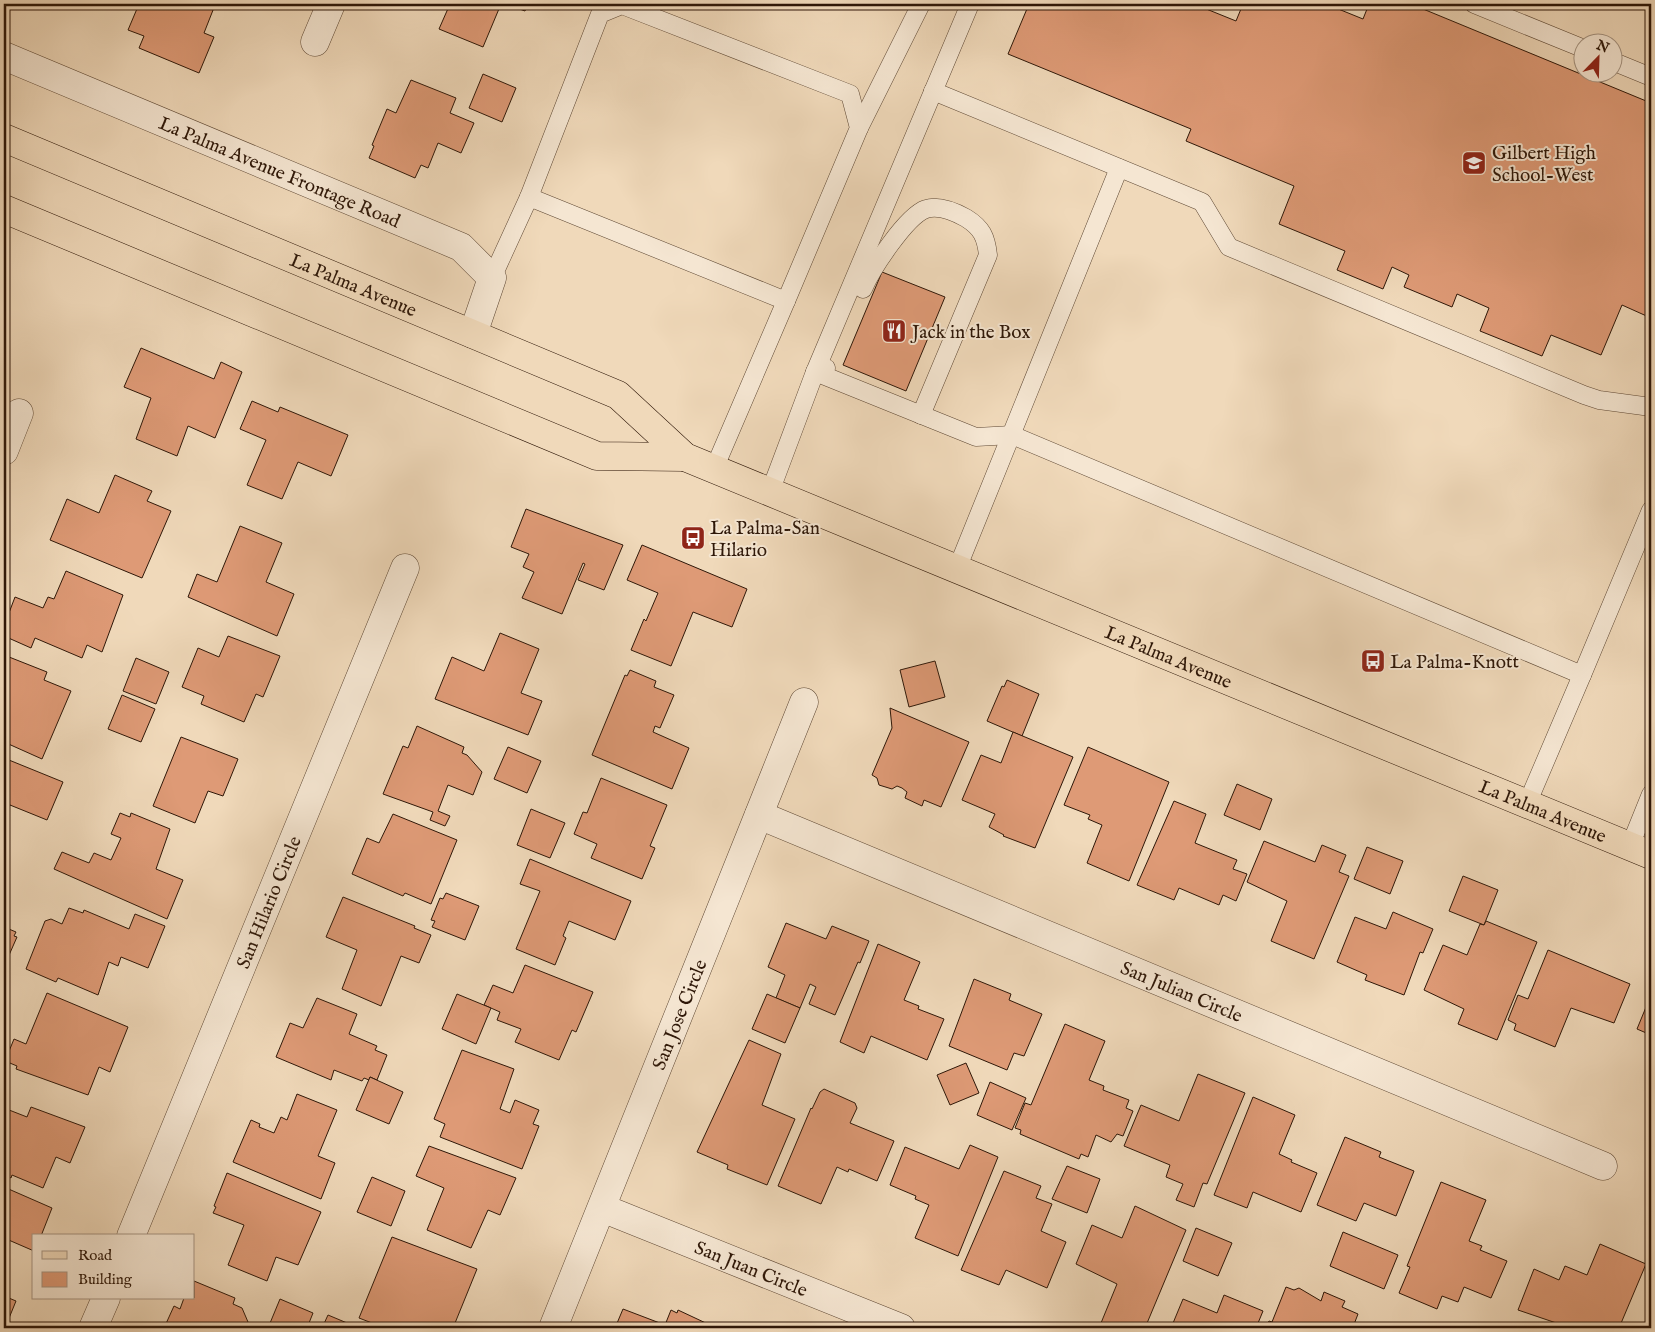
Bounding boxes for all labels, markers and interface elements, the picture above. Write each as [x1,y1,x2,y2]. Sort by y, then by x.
north arrow [1572,32,1622,82]
text: N [1593,36,1612,58]
street label: La Palma Avenue Frontage Road [155,112,404,235]
place label: Gilbert High School-West [1492,142,1596,188]
school or university icon: Gilbert High School-West [1461,150,1487,176]
street label: La Palma Avenue [286,249,420,323]
restaurant icon: Jack in the Box [881,318,907,344]
place label: Jack in the Box [910,321,1031,345]
place label: La Palma-San Hilario [710,517,820,563]
bus stop icon: La Palma-San Hilario [680,525,706,551]
street label: La Palma Avenue [1101,621,1235,695]
bus stop icon: La Palma-Knott [1360,648,1386,674]
place label: La Palma-Knott [1390,651,1519,675]
street label: La Palma Avenue [1475,776,1610,849]
street label: San Hilario Circle [232,833,308,973]
street label: San Jose Circle [648,956,714,1074]
street label: San Julian Circle [1117,957,1246,1029]
legend [32,1234,195,1300]
street label: San Juan Circle [691,1236,811,1303]
text: Road [78,1246,113,1265]
text: Building [78,1270,133,1289]

